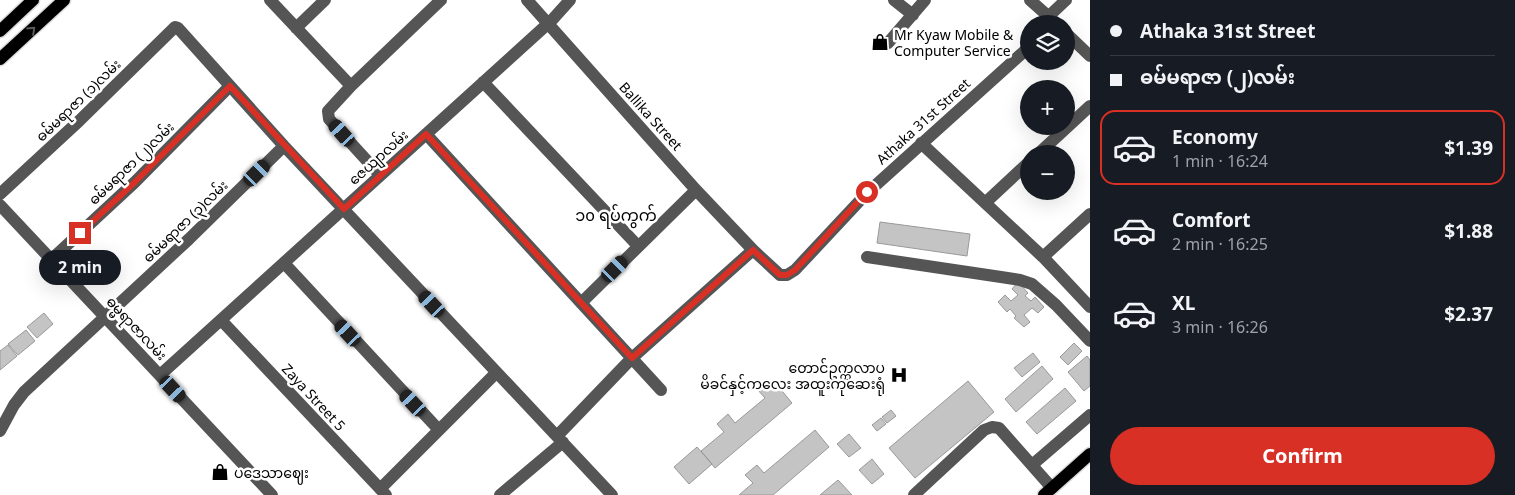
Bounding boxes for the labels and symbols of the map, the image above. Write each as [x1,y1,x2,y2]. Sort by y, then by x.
place label: Mr Kyaw Mobile & Computer Service [894,25,1014,60]
one-way arrow [26,27,35,36]
shop icon: Mr Kyaw Mobile & Computer Service [870,32,890,52]
street label: ဓမ်မရာဇာ (၁)လမ်း [31,55,127,148]
street label: Athaka 31st Street [872,74,974,168]
street label: Ballika Street [615,78,687,154]
street label: ဓမ်မရာဇာ (၂)လမ်း [84,117,180,211]
car [326,117,357,149]
street label: ဇေယျာလမ်း [344,125,414,191]
car [241,157,272,189]
street label: ဓမ်မရာဇာ (၃)လမ်း [138,176,234,269]
route start [856,181,878,203]
district label: ၁o ရပ်ကွက် [575,204,657,229]
route end [69,222,91,244]
callout: 2 min [39,250,121,286]
car [599,253,630,285]
car [416,288,447,320]
street label: ဓမ္မရာဇာလမ်း [100,292,172,366]
car [332,317,363,349]
place label: တောင်ဥက္ကလာပ မိခင်နှင့်ကလေး အထူးကုဆေးရုံ [700,358,885,396]
street label: Zaya Street 5 [278,359,350,435]
hospital icon: တောင်ဥက္ကလာပ မိခင်နှင့်ကလေး အထူးကုဆေးရုံ [889,365,909,385]
car [157,373,188,405]
car [397,387,428,419]
shop icon: ပဒေသာဈေး [210,462,230,482]
place label: ပဒေသာဈေး [234,463,309,485]

